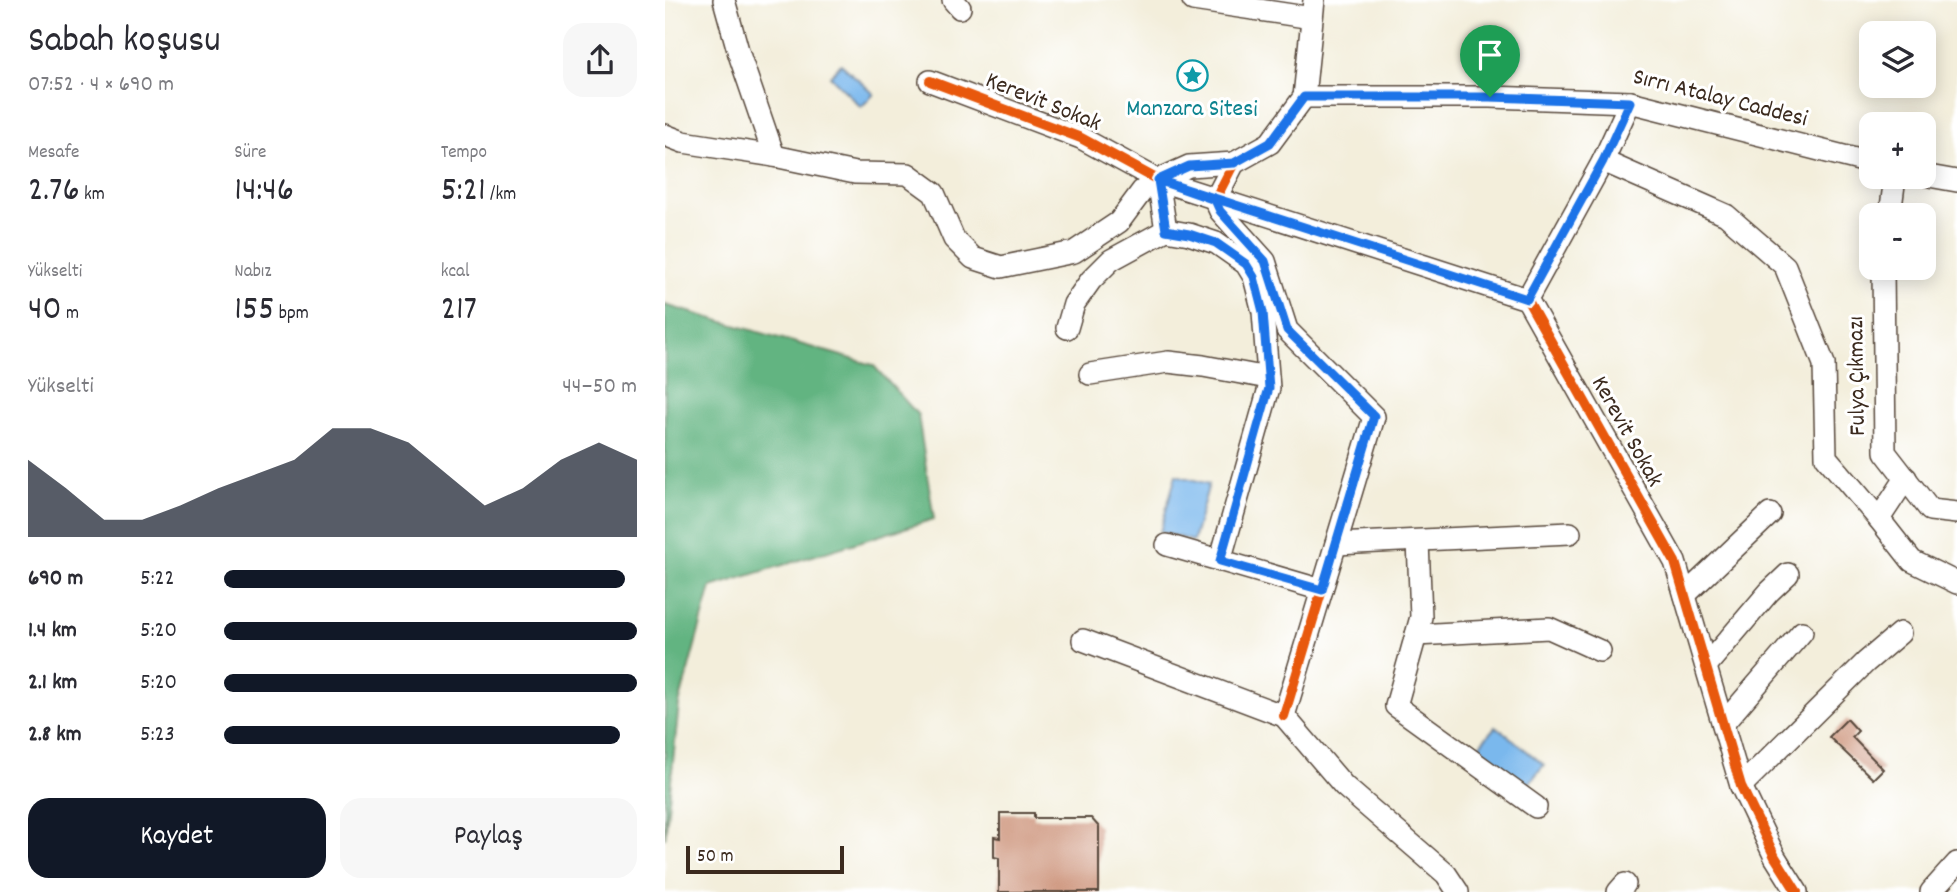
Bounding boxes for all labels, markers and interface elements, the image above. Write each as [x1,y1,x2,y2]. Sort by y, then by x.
text: Sabah koşusu [28,15,221,70]
map controls [1859,21,1936,280]
button: layers [1859,21,1936,98]
button: share [563,23,637,97]
pin [1460,25,1520,97]
icon: arrive [1471,36,1509,74]
place icon: Manzara Sitesi [1175,59,1209,93]
street label: Sırrı Atalay Caddesi [1629,61,1811,137]
street label: Kerevit Sokak [980,64,1106,142]
text: 07:52 · 4 × 690 m [28,69,174,102]
place label: Manzara Sitesi [1126,93,1258,127]
button: + [1859,112,1936,189]
text: Mesafe [28,140,79,167]
text: Süre [234,140,266,167]
text: Tempo [441,140,487,167]
text: 2.76 [28,167,80,217]
text: 14:46 [234,167,294,217]
text: 5:21 [441,167,486,217]
text: km [80,182,105,209]
text: /km [486,182,516,209]
button: − [1859,203,1936,280]
text: Yükselti [28,259,82,286]
text: Nabız [234,259,272,286]
text: kcal [441,259,470,286]
text: 40 [28,286,62,336]
text: 155 [234,286,274,336]
text: 217 [441,286,477,336]
text: m [62,301,79,328]
text: bpm [274,301,309,328]
street label: Fulya Çıkmazı [1840,316,1876,436]
street label: Kerevit Sokak [1582,370,1670,494]
text: Yükselti [28,371,94,404]
text: 44–50 m [562,371,637,404]
text: 690 m [28,563,83,596]
text: 5:22 [140,563,175,596]
text: 1.4 km [28,615,77,648]
text: 5:20 [140,615,177,648]
text: 2.1 km [28,667,77,700]
text: 5:20 [140,667,177,700]
text: 2.8 km [28,719,82,752]
text: 5:23 [140,719,175,752]
button: Kaydet [28,798,326,878]
button: Paylaş [340,798,637,878]
scale bar [686,843,843,875]
text: 50 m [697,844,734,871]

